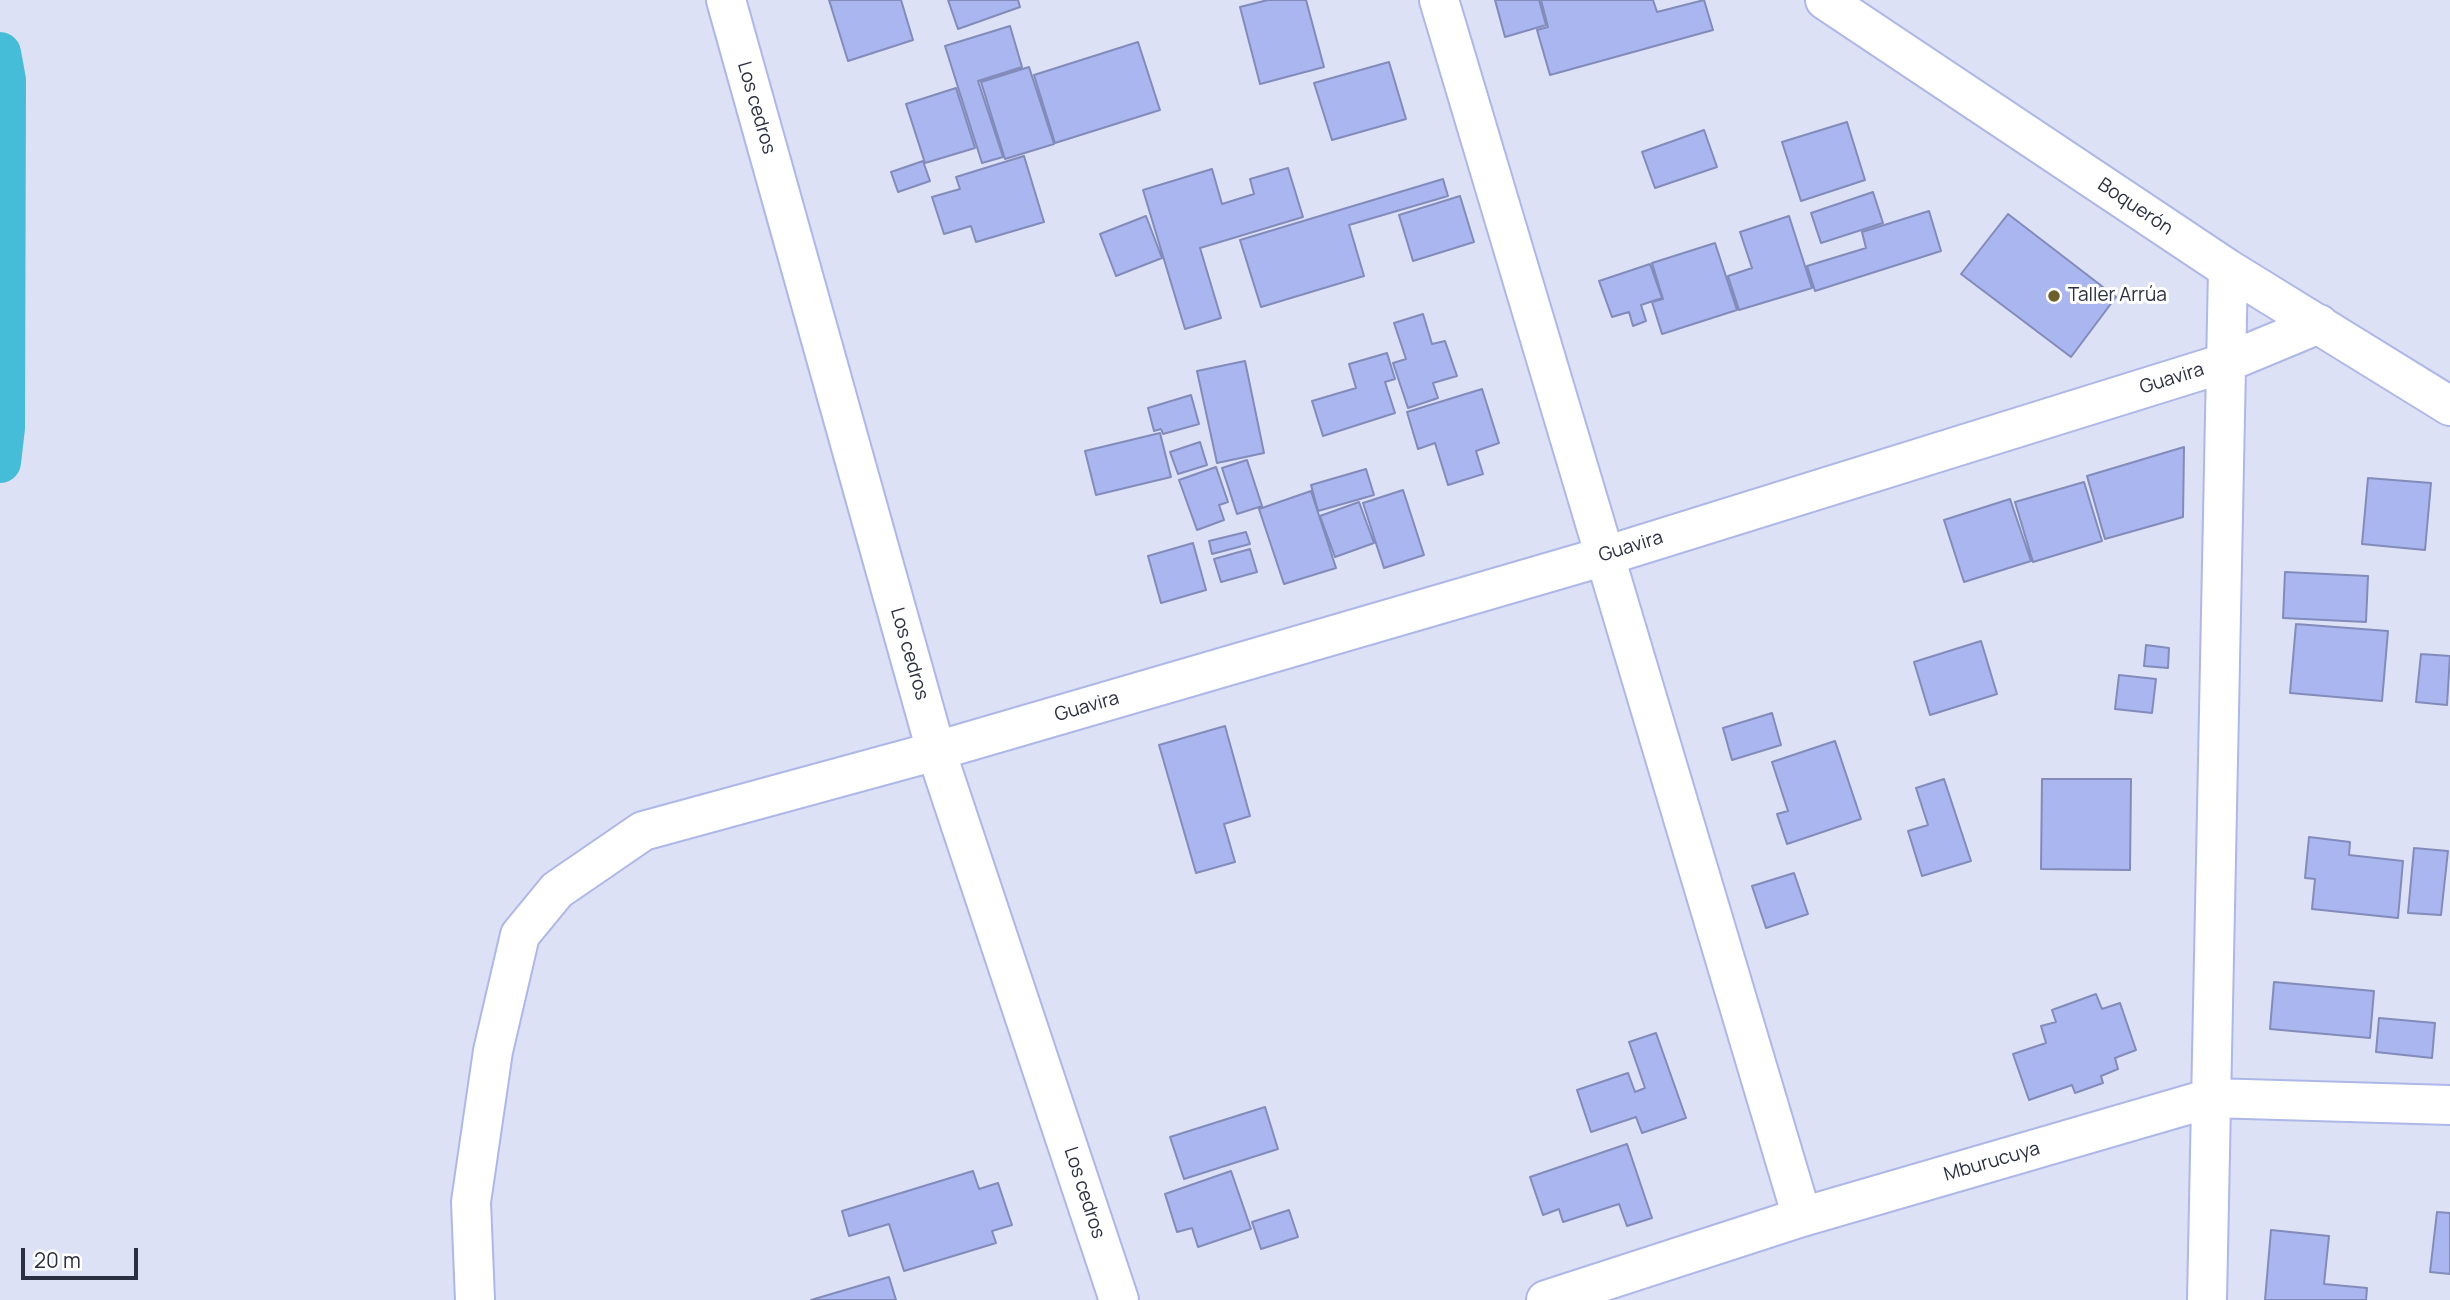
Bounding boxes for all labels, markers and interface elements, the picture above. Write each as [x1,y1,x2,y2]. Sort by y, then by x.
street label: Los cedros [732,59,780,157]
street label: Boquerón [2093,174,2177,240]
place label: Taller Arrúa [2068,285,2167,307]
marker: Taller Arrúa [2046,288,2062,304]
street label: Guavira [2137,358,2207,400]
street label: Guavira [1596,526,1666,568]
street label: Los cedros [885,605,933,703]
street label: Guavira [1052,687,1122,727]
street label: Mburucuya [1941,1137,2043,1187]
street label: Los cedros [1058,1144,1110,1242]
scale bar [24,1234,142,1278]
text: 20 m [34,1246,81,1274]

